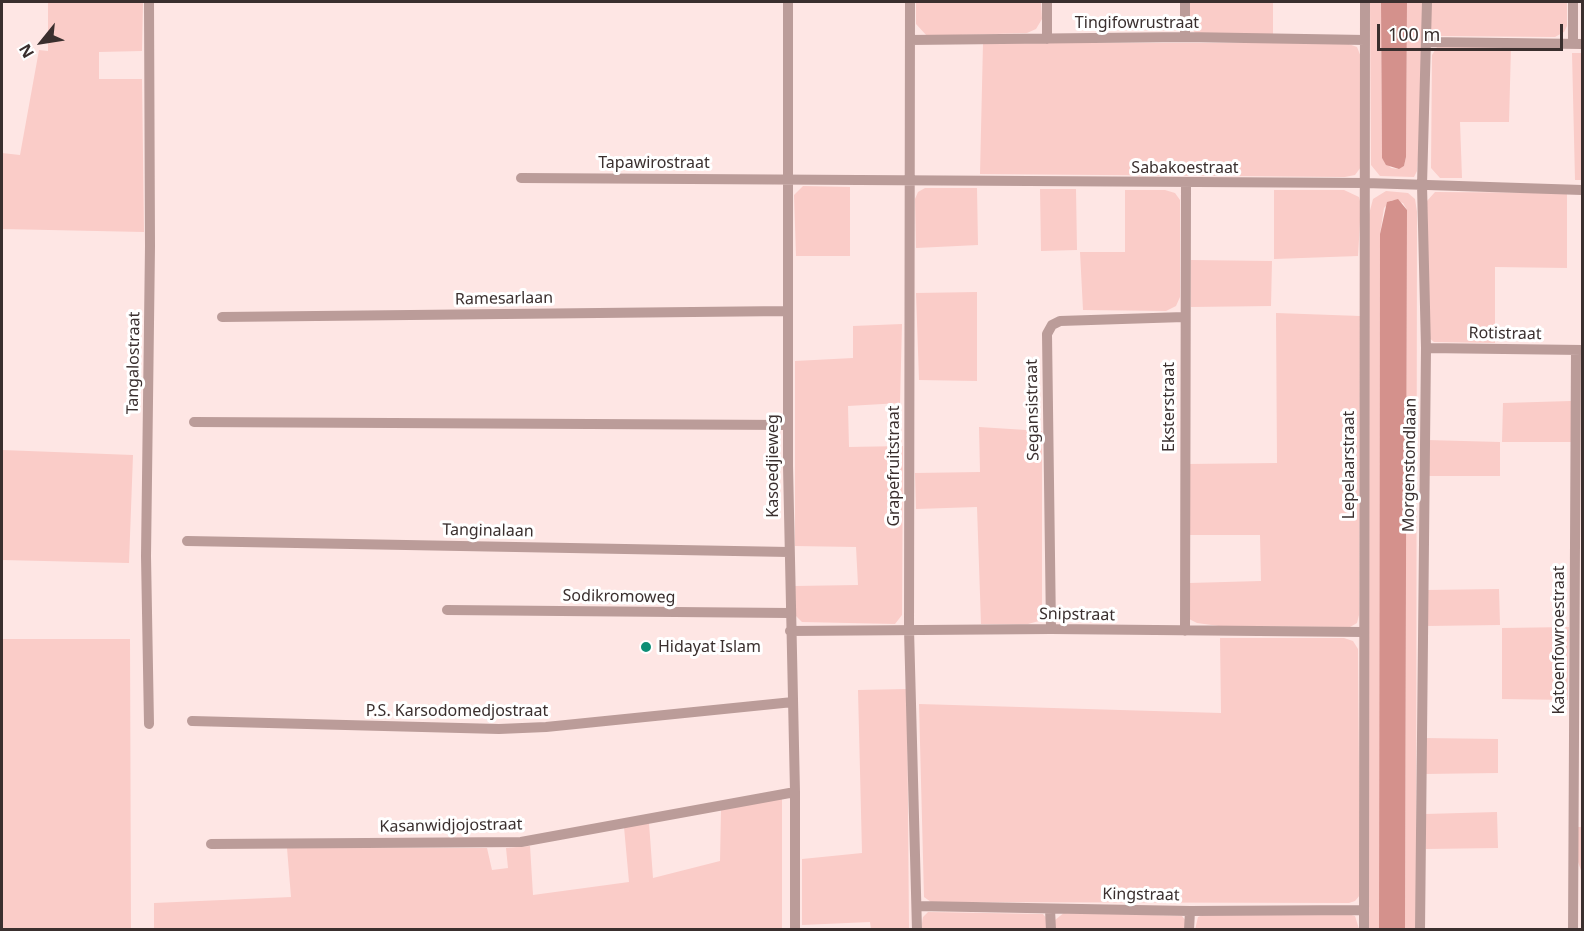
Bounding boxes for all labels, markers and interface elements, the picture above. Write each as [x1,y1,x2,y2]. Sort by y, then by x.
north arrow [12,12,72,72]
scale bar [1380,12,1566,50]
street label: Tingifowrustraat [1075,13,1199,33]
text: 100 m [1388,22,1440,46]
text: N [14,40,39,62]
street label: Tapawirostraat [598,153,710,173]
street label: Sabakoestraat [1131,158,1239,178]
street label: Ramesarlaan [455,289,553,309]
street label: Tangalostraat [124,312,144,414]
street label: Rotistraat [1468,324,1542,344]
street label: Segansistraat [1023,359,1043,461]
street label: Eksterstraat [1159,362,1179,452]
street label: Morgenstondlaan [1399,398,1421,532]
street label: Grapefruitstraat [884,405,904,527]
street label: Lepelaarstraat [1339,411,1359,519]
street label: Kasoedjieweg [763,414,783,518]
street label: Tanginalaan [442,521,534,541]
street label: Katoenfowroestraat [1549,565,1569,715]
street label: Sodikromoweg [562,586,676,608]
street label: Snipstraat [1039,605,1115,625]
place label: Hidayat Islam [658,637,761,657]
marker: Hidayat Islam [639,640,653,654]
street label: P.S. Karsodomedjostraat [366,701,548,721]
street label: Kasanwidjojostraat [379,815,523,837]
street label: Kingstraat [1102,885,1180,905]

